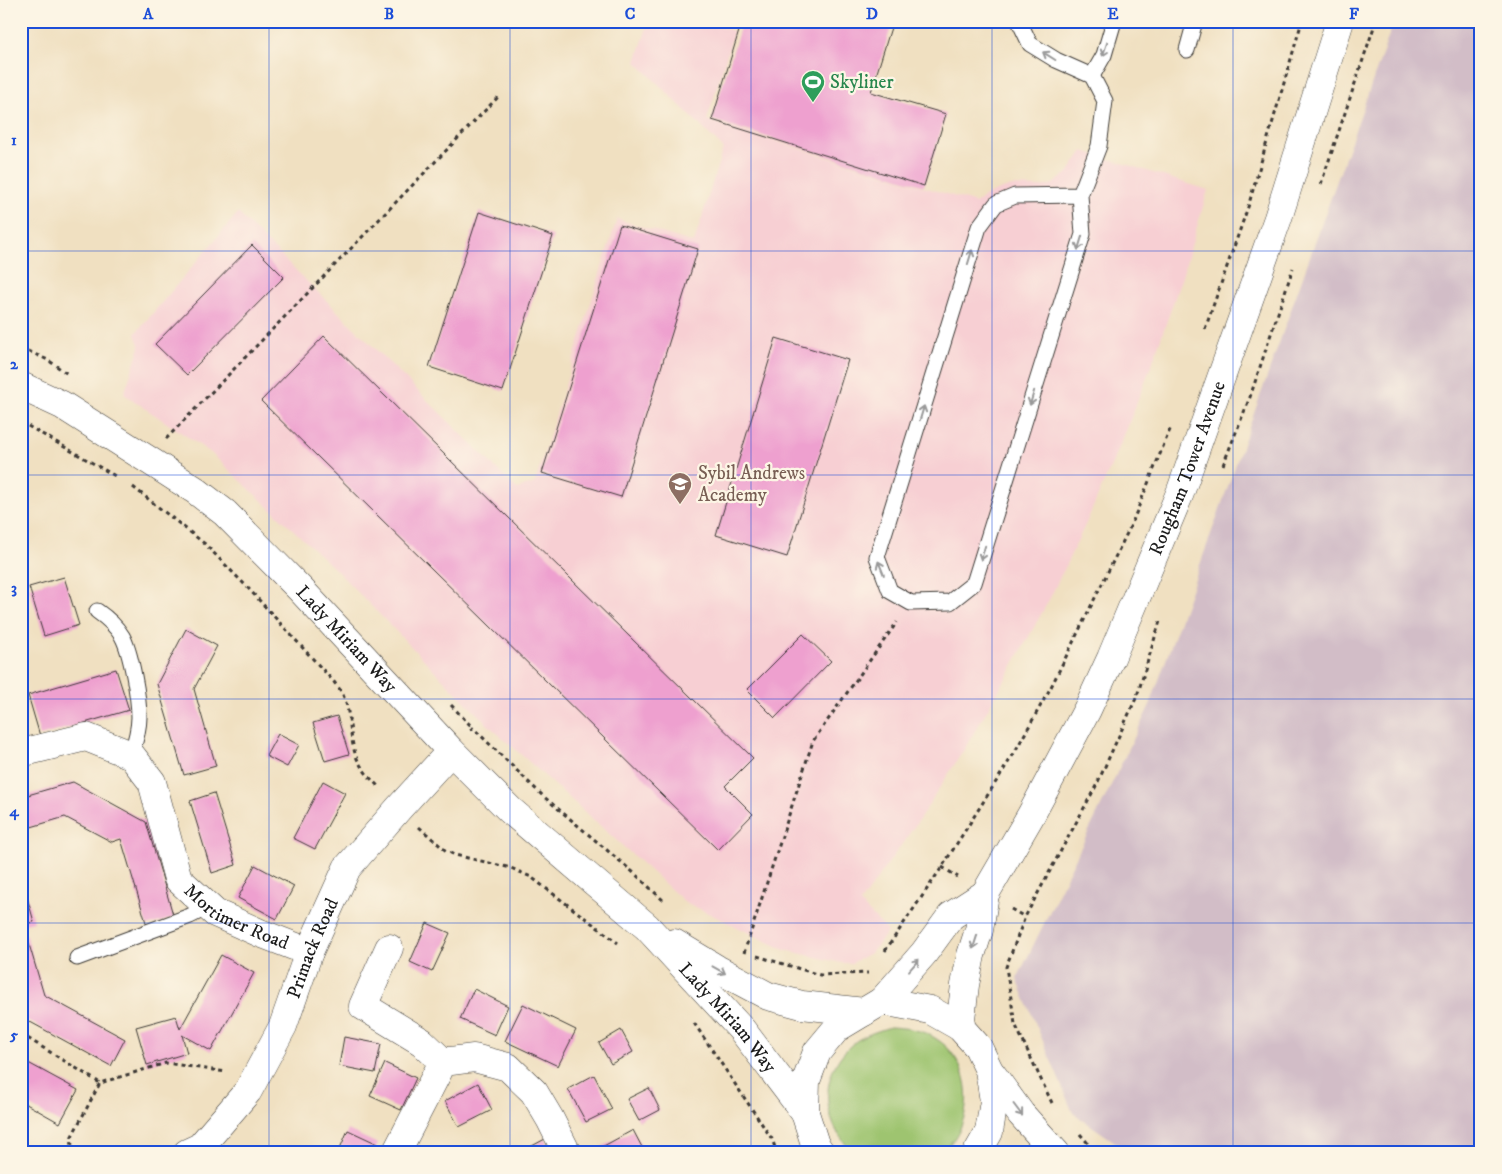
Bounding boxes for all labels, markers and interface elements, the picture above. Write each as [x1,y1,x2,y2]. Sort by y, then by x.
text: A [142,4,154,24]
text: B [384,4,394,24]
text: C [625,4,635,24]
text: D [866,4,878,24]
text: E [1107,4,1119,24]
text: F [1349,4,1359,24]
one-way arrow [1100,41,1109,57]
one-way arrow [1042,50,1056,60]
sports icon: Skyliner [800,69,826,103]
place label: Skyliner [830,71,893,94]
text: 1 [11,130,17,150]
one-way arrow [1075,235,1085,251]
one-way arrow [965,250,975,266]
text: 2 [10,354,19,374]
street label: Rougham Tower Avenue [1144,378,1230,559]
one-way arrow [1026,390,1036,406]
one-way arrow [917,405,927,421]
place label: Sybil Andrews Academy [698,462,805,507]
school or university icon: Sybil Andrews Academy [667,471,693,505]
one-way arrow [978,545,987,560]
one-way arrow [876,560,885,576]
text: 3 [11,578,17,598]
street label: Lady Miriam Way [291,581,403,698]
text: 4 [8,801,19,821]
street label: Mortimer Road [179,879,293,955]
street label: Primack Road [282,894,344,1002]
one-way arrow [970,933,979,949]
street label: Lady Miriam Way [674,958,782,1078]
one-way arrow [908,958,920,971]
one-way arrow [711,965,725,975]
text: 5 [9,1025,18,1045]
one-way arrow [1013,1103,1023,1117]

